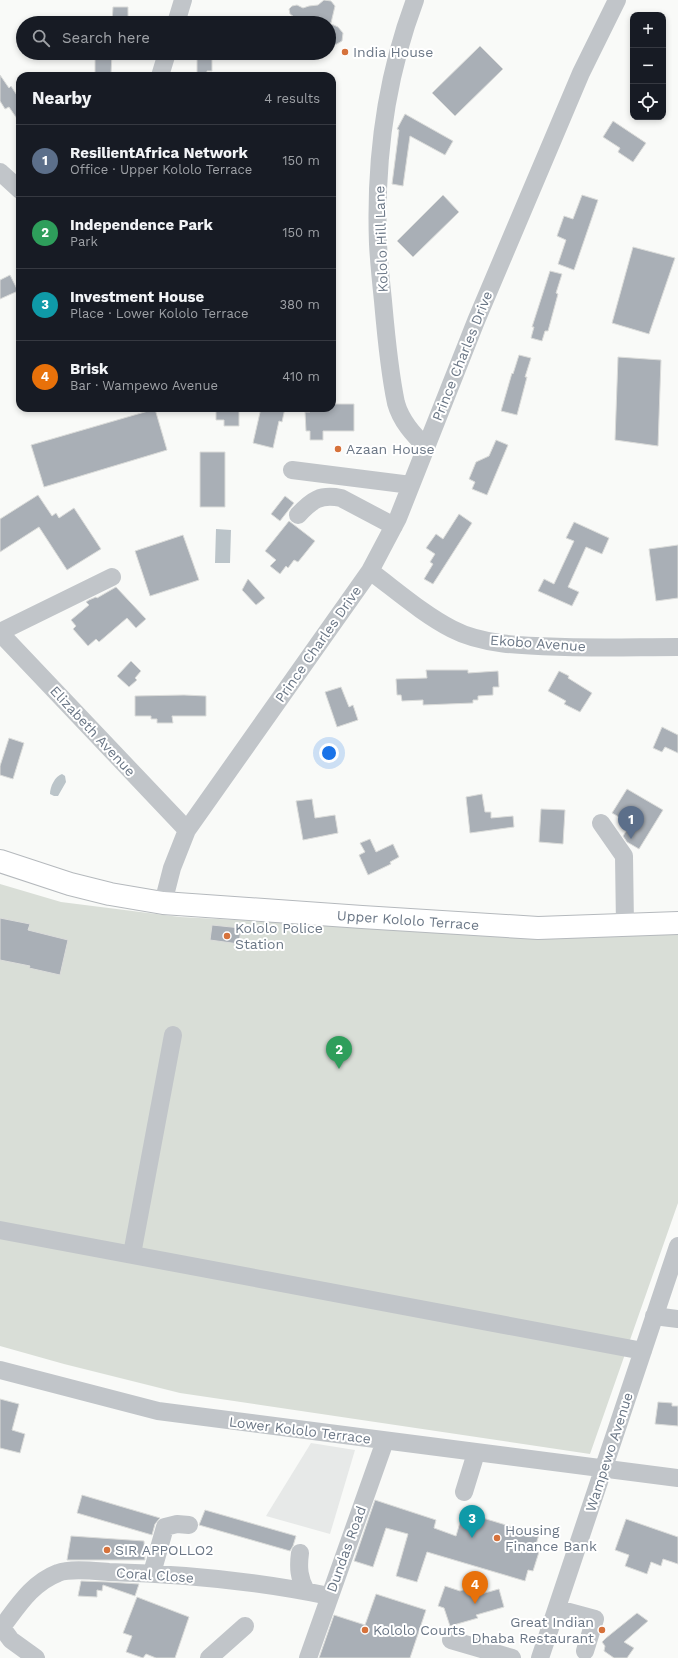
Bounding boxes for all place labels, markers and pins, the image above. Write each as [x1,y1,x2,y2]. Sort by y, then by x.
place label: India House [353,44,433,60]
marker: India House [340,47,350,57]
place label: Azaan House [346,441,435,457]
marker: Azaan House [333,444,343,454]
pin: 1 [618,806,644,839]
place label: Kololo Police Station [235,920,323,952]
marker: Kololo Police Station [222,931,232,941]
pin: 2 [326,1036,352,1069]
pin: 3 [459,1505,485,1538]
place label: Housing Finance Bank [505,1522,597,1554]
marker: Housing Finance Bank [492,1533,502,1543]
place label: SIR APPOLLO2 [115,1542,214,1558]
marker: SIR APPOLLO2 [102,1545,112,1555]
pin: 4 [462,1571,488,1604]
place label: Great Indian Dhaba Restaurant [471,1614,594,1646]
place label: Kololo Courts [373,1622,465,1638]
marker: Kololo Courts [360,1625,370,1635]
marker: Great Indian Dhaba Restaurant [597,1625,607,1635]

